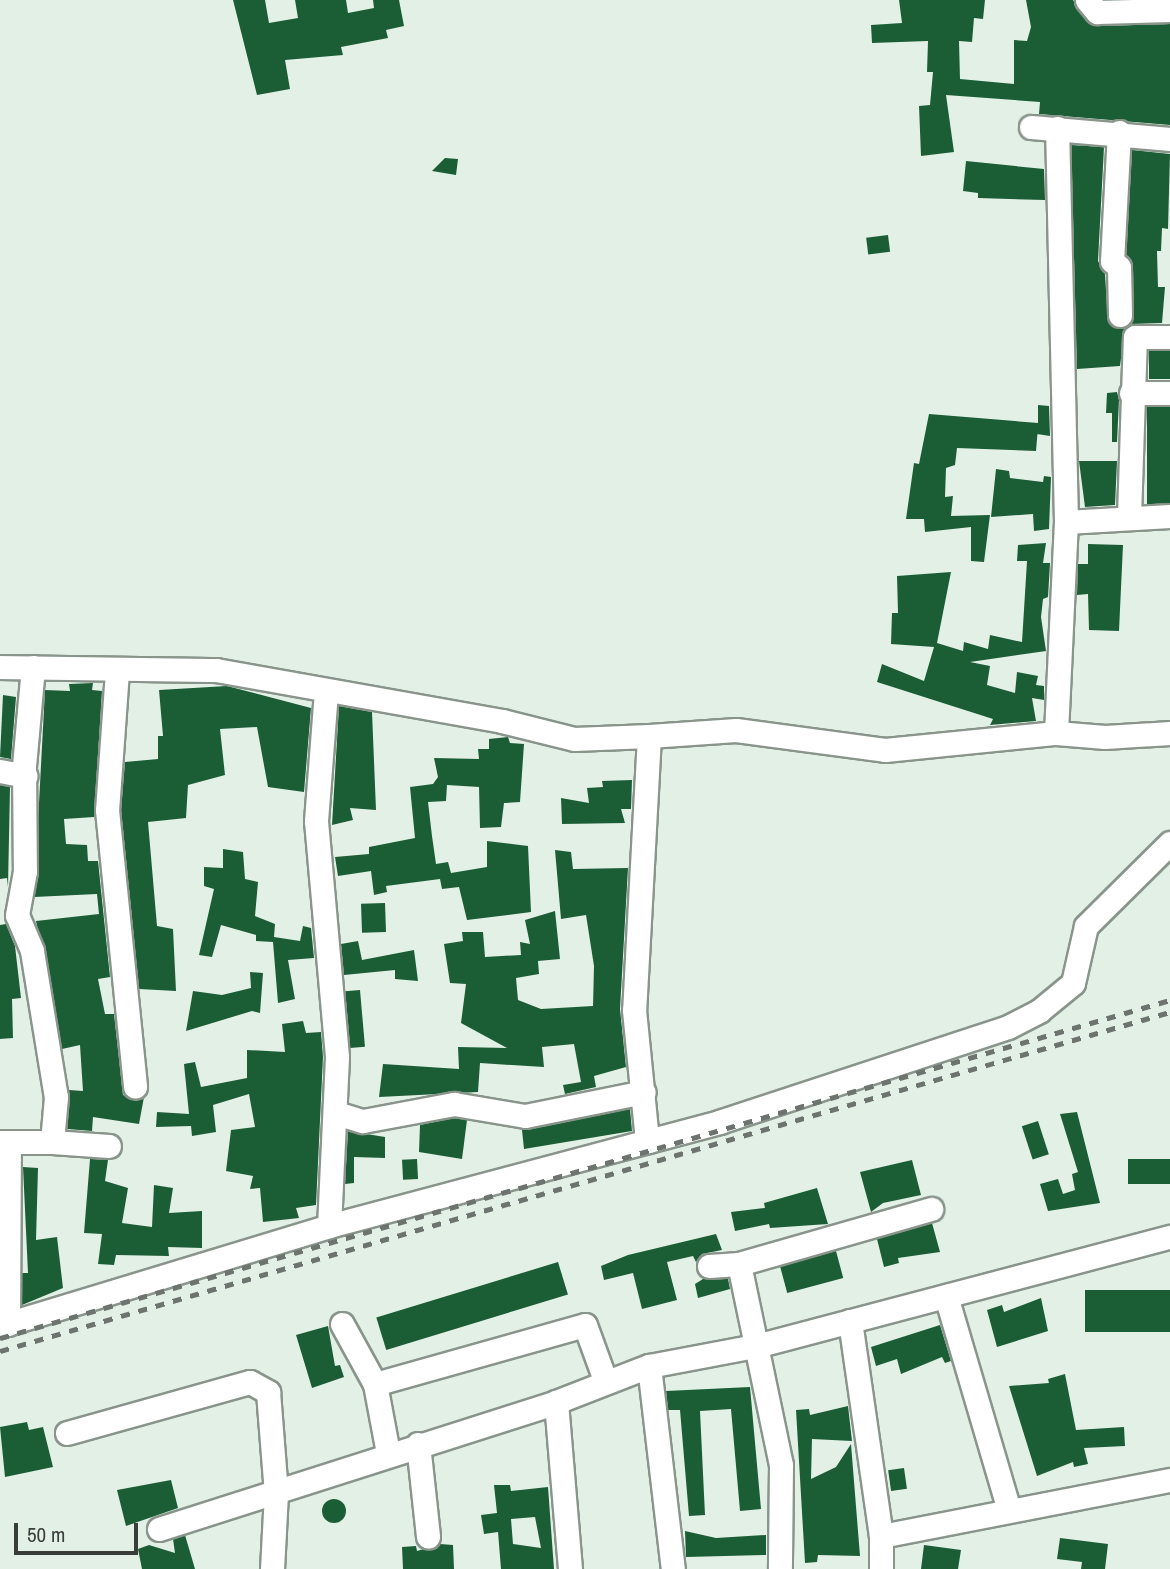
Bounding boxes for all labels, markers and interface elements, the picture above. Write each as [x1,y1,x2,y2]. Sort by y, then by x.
scale bar [18,1510,142,1554]
text: 50 m [27,1520,65,1549]

